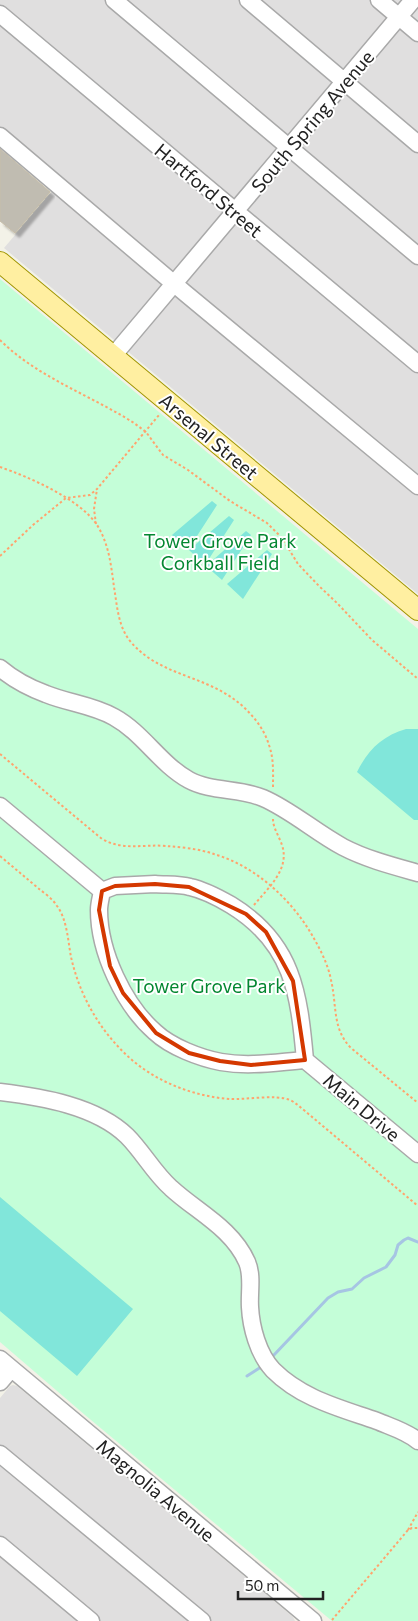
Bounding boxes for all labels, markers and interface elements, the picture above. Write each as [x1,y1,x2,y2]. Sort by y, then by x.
street label: South Spring Avenue [246,45,378,197]
street label: Hartford Street [150,138,268,242]
street label: Arsenal Street [155,388,263,484]
park label: Tower Grove Park Corkball Field [144,529,296,574]
park label: Tower Grove Park [133,974,285,997]
street label: Main Drive [319,1068,405,1146]
street label: Magnolia Avenue [92,1434,220,1546]
scale bar [238,1568,323,1600]
text: 50 m [245,1576,279,1594]

